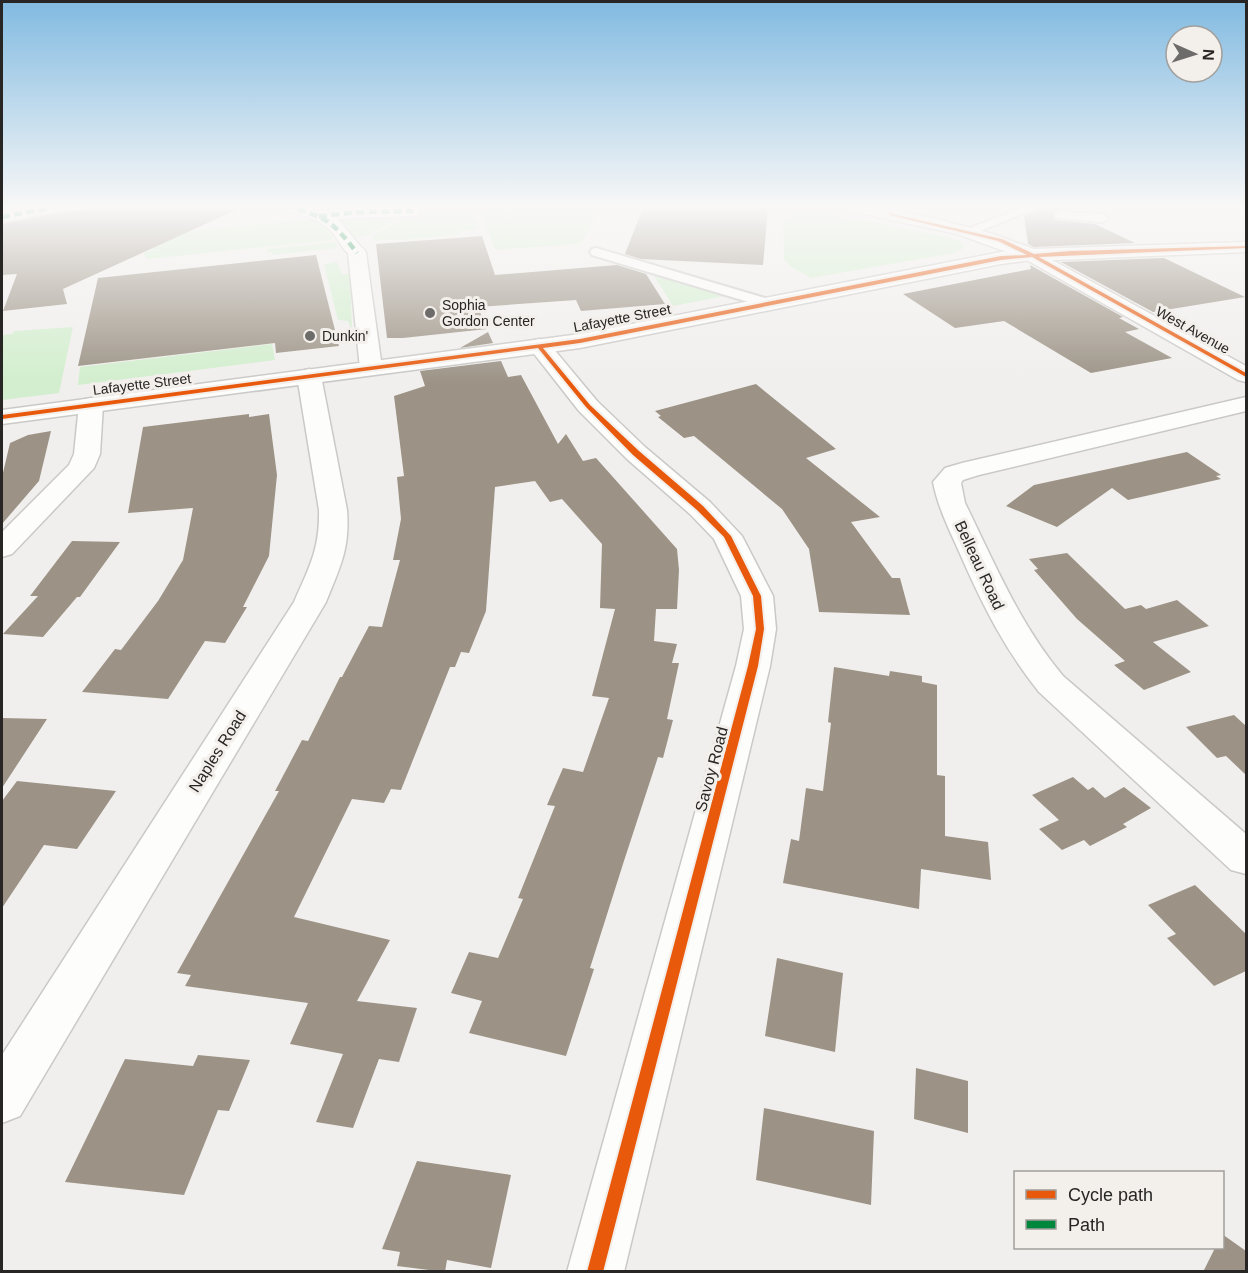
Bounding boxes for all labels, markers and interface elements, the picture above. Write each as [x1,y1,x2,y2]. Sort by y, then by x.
north arrow [1164,24,1224,84]
text: N [1200,49,1217,61]
place label: Sophia Gordon Center [442,297,535,329]
street label: Lafayette Street [572,301,672,335]
street label: West Avenue [1153,303,1233,357]
marker: Sophia Gordon Center [423,306,437,320]
place label: Dunkin' [322,328,368,344]
marker: Dunkin' [303,329,317,343]
street label: Lafayette Street [92,370,192,398]
street label: Belleau Road [952,518,1008,612]
street label: Naples Road [186,708,249,795]
street label: Savoy Road [692,725,731,813]
legend [1014,1171,1224,1249]
text: Cycle path [1068,1185,1153,1205]
text: Path [1068,1215,1105,1235]

